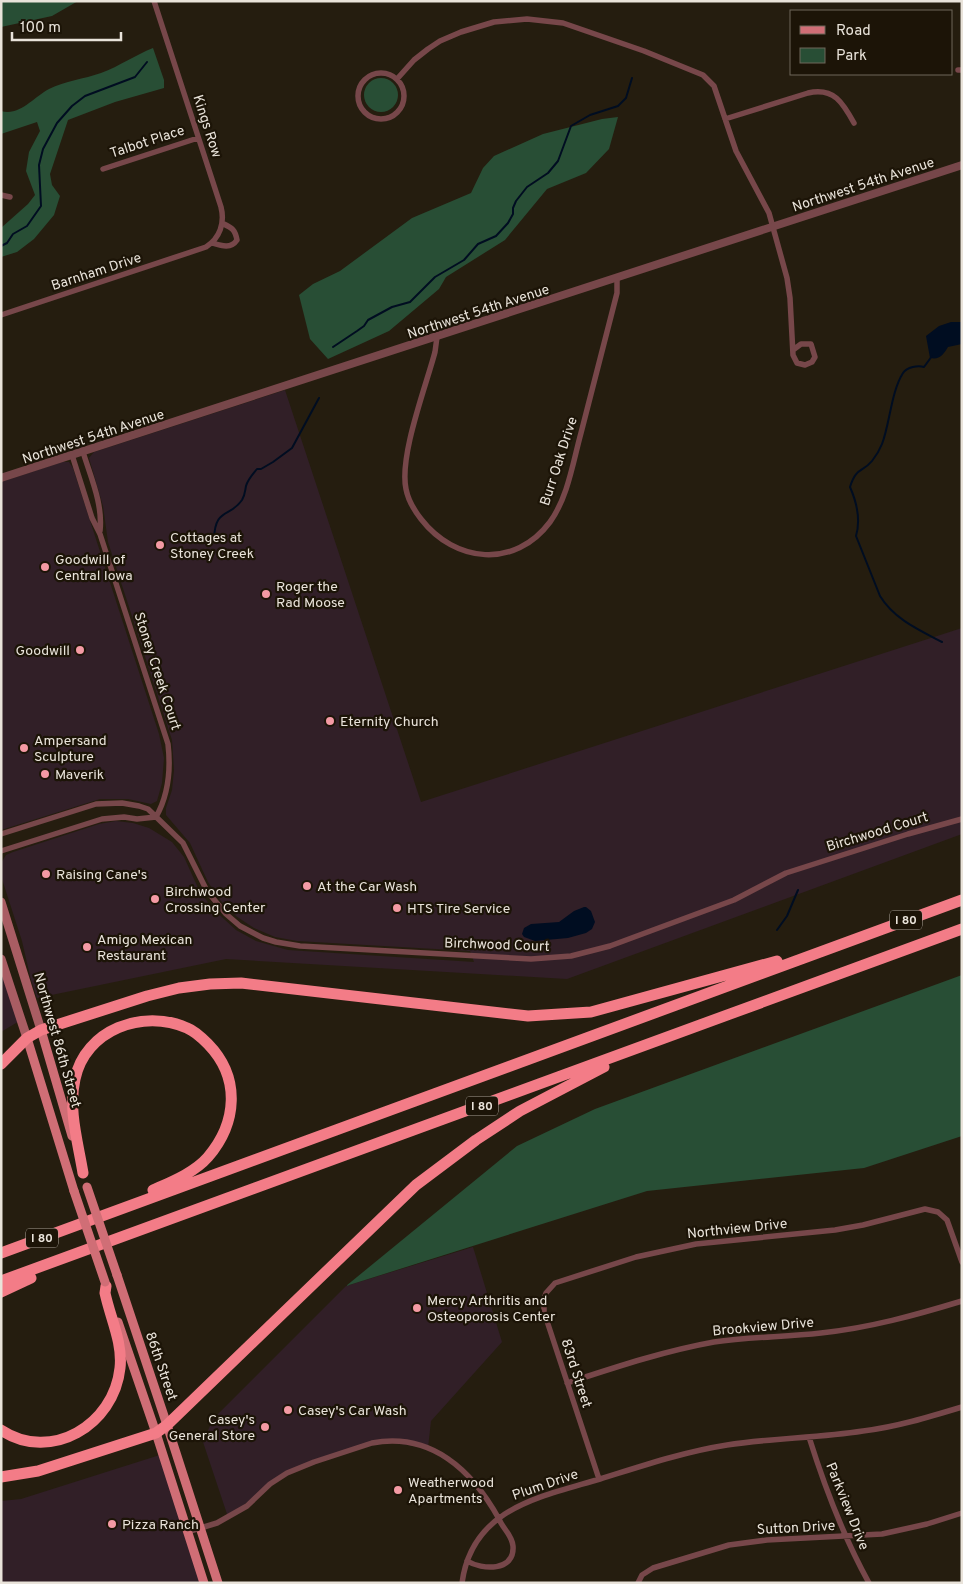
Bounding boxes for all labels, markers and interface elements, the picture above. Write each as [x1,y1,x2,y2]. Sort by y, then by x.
scale bar [12,10,121,42]
legend [790,10,953,75]
text: 100 m [20,19,61,38]
text: Road [836,22,871,41]
text: Park [836,47,867,66]
street label: Kings Row [188,93,225,160]
street label: Talbot Place [108,122,187,162]
street label: Northwest 54th Avenue [790,154,937,216]
street label: Barnham Drive [49,250,144,295]
street label: Northwest 54th Avenue [405,281,552,343]
street label: Northwest 54th Avenue [20,406,167,468]
street label: Burr Oak Drive [537,415,582,508]
place label: Cottages at Stoney Creek [170,530,254,563]
marker: Cottages at Stoney Creek [154,539,166,551]
place label: Goodwill of Central Iowa [55,552,133,585]
marker: Goodwill of Central Iowa [39,561,51,573]
place label: Roger the Rad Moose [276,579,345,612]
marker: Roger the Rad Moose [260,588,272,600]
street label: Stoney Creek Court [129,610,184,733]
place label: Goodwill [16,643,70,660]
marker: Goodwill [74,644,86,656]
place label: Eternity Church [340,714,439,731]
marker: Eternity Church [324,715,336,727]
place label: Ampersand Sculpture [34,733,107,766]
marker: Ampersand Sculpture [18,742,30,754]
place label: Maverik [55,767,104,784]
marker: Maverik [39,768,51,780]
street label: Birchwood Court [824,809,930,856]
place label: Raising Cane's [56,867,147,884]
marker: Raising Cane's [40,868,52,880]
place label: At the Car Wash [317,879,417,896]
marker: At the Car Wash [301,880,313,892]
place label: Birchwood Crossing Center [165,884,266,917]
marker: Birchwood Crossing Center [149,893,161,905]
place label: HTS Tire Service [407,901,510,918]
marker: HTS Tire Service [391,902,403,914]
road number: I 80 [890,910,922,930]
place label: Amigo Mexican Restaurant [97,932,192,965]
street label: Birchwood Court [444,935,550,956]
marker: Amigo Mexican Restaurant [81,941,93,953]
street label: Northwest 86th Street [29,971,84,1110]
road number: I 80 [466,1096,498,1116]
street label: Northview Drive [686,1216,788,1243]
road number: I 80 [26,1228,58,1248]
place label: Mercy Arthritis and Osteoporosis Center [427,1293,556,1326]
marker: Mercy Arthritis and Osteoporosis Center [411,1302,423,1314]
street label: Brookview Drive [712,1315,815,1340]
street label: 86th Street [141,1330,180,1403]
street label: 83rd Street [556,1337,595,1410]
place label: Casey's Car Wash [298,1403,407,1420]
marker: Casey's Car Wash [282,1404,294,1416]
place label: Casey's General Store [169,1412,255,1445]
marker: Casey's General Store [259,1421,271,1433]
street label: Parkview Drive [821,1460,872,1553]
street label: Plum Drive [510,1466,581,1505]
place label: Weatherwood Apartments [408,1475,494,1508]
marker: Weatherwood Apartments [392,1484,404,1496]
place label: Pizza Ranch [122,1517,199,1534]
marker: Pizza Ranch [106,1518,118,1530]
street label: Sutton Drive [756,1518,836,1539]

